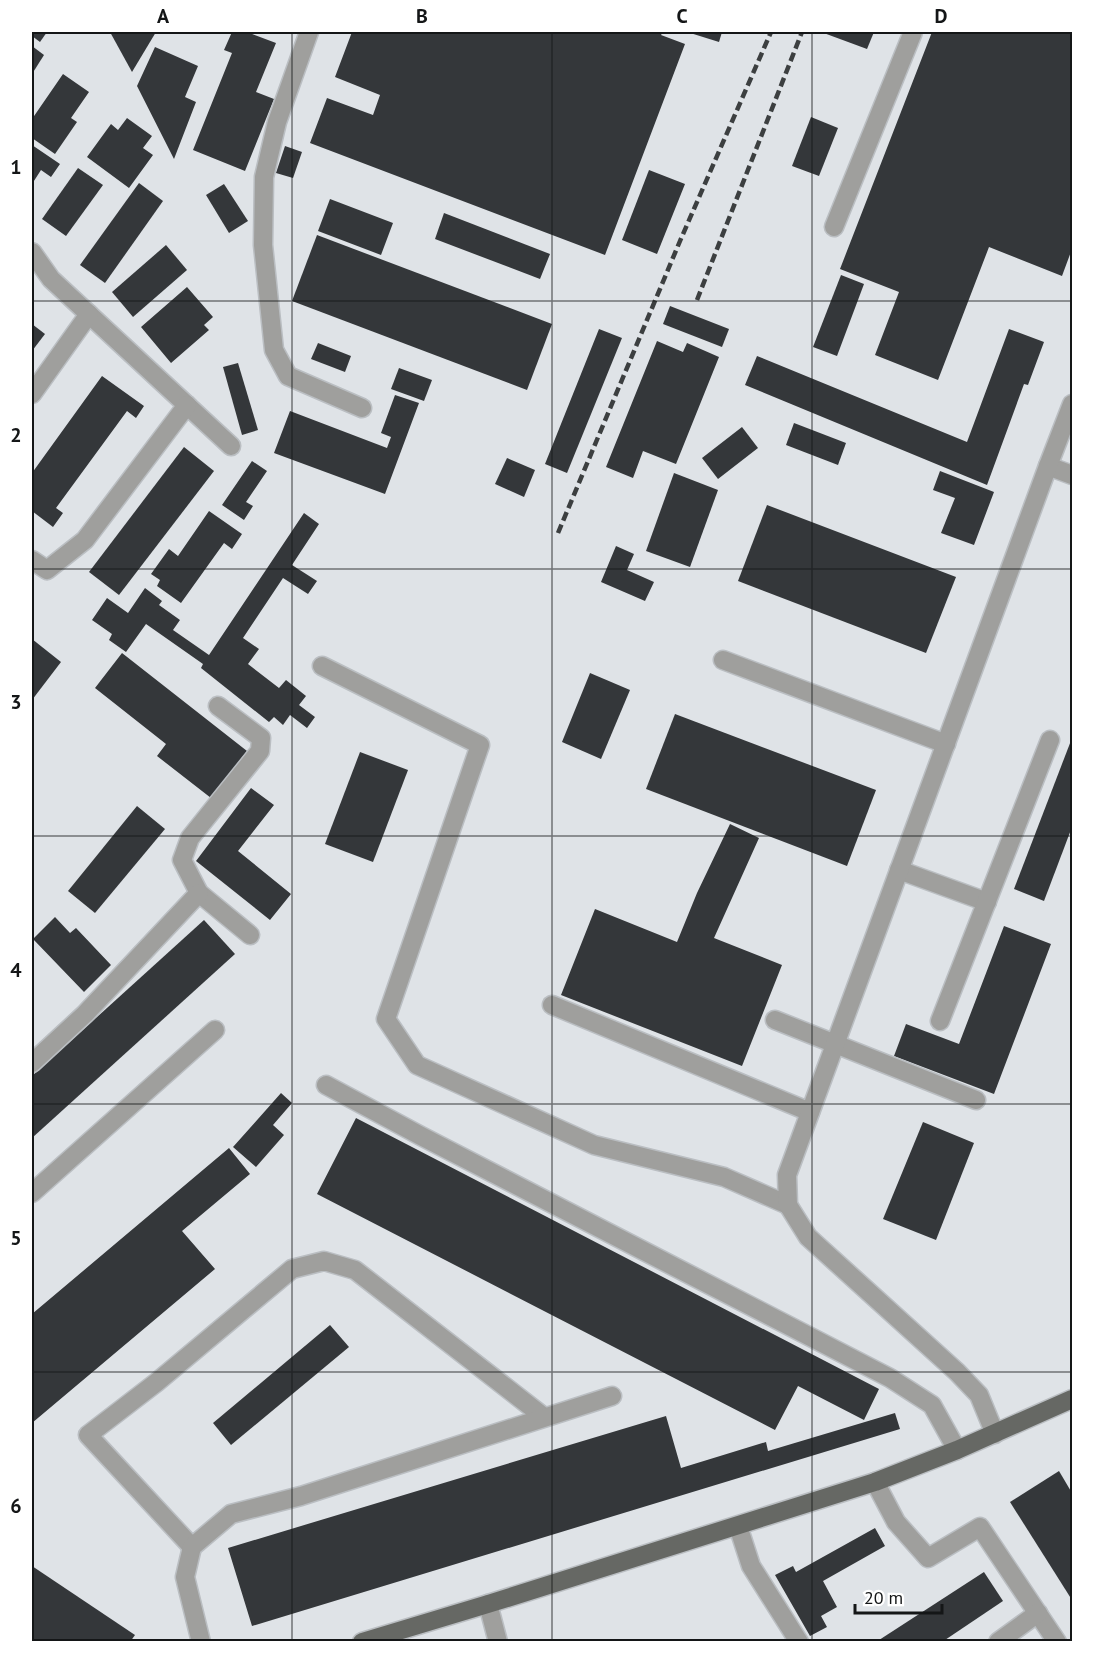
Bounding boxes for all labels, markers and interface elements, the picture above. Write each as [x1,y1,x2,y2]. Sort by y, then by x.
text: A [157,3,170,29]
text: B [416,3,428,29]
text: C [676,3,688,29]
text: D [935,3,948,29]
text: 1 [10,154,22,180]
text: 2 [10,422,22,448]
text: 3 [10,689,22,715]
text: 4 [10,957,22,983]
text: 5 [10,1225,22,1251]
text: 6 [10,1493,22,1519]
scale bar [855,1577,942,1615]
text: 20 m [864,1586,903,1609]

